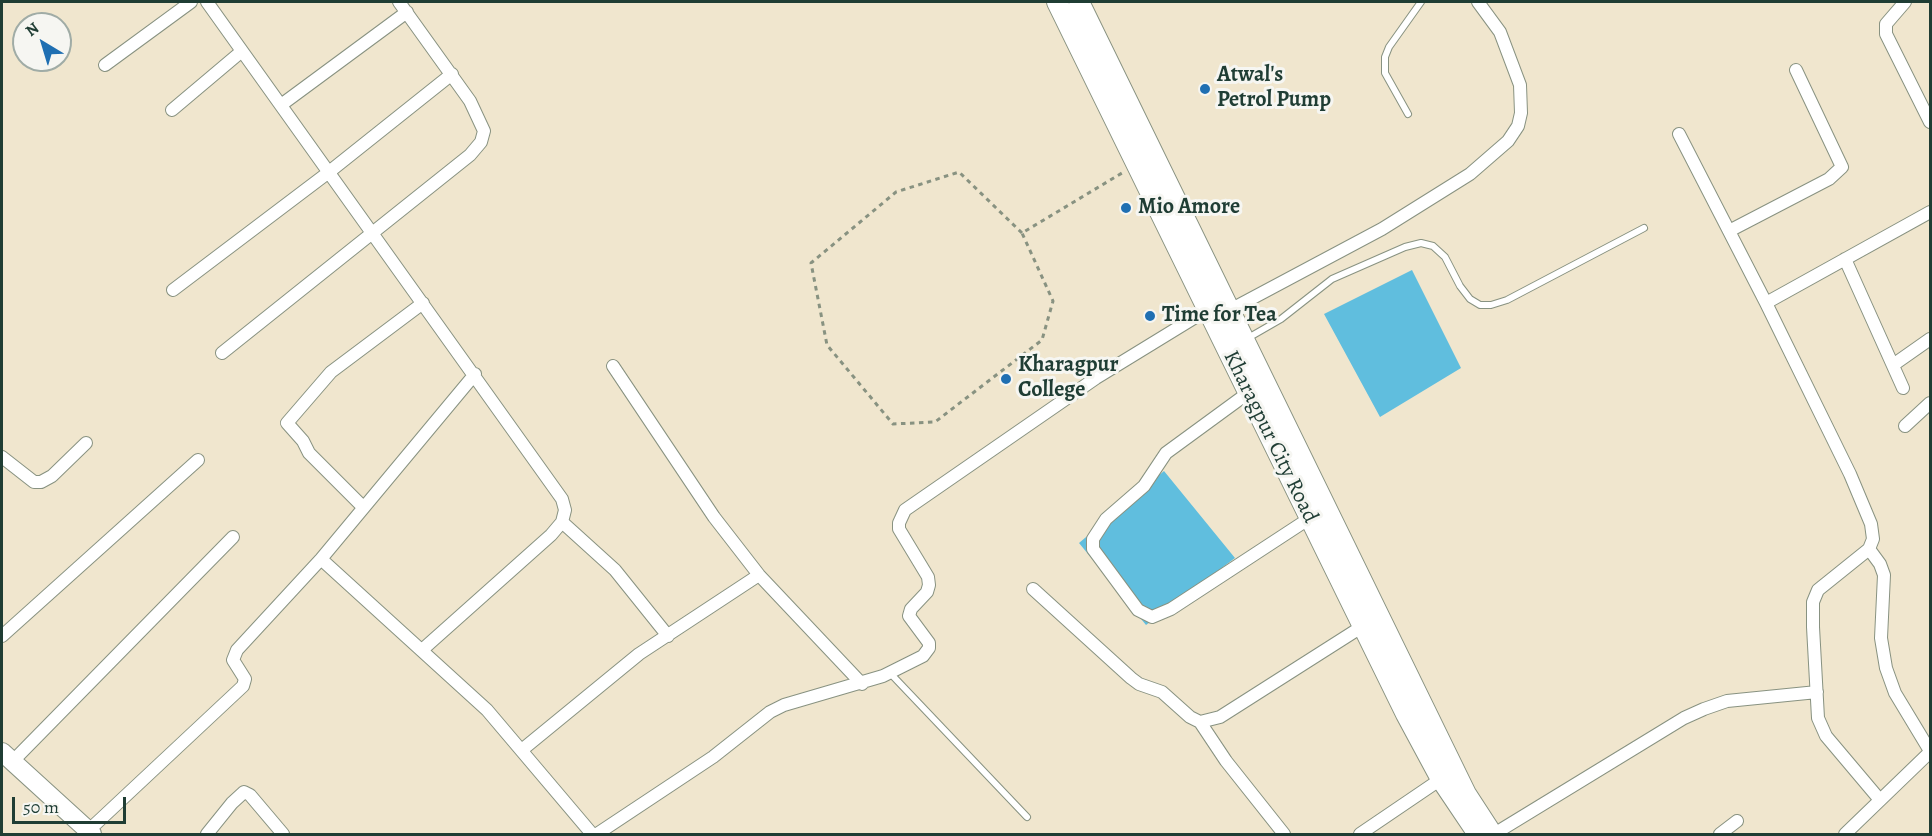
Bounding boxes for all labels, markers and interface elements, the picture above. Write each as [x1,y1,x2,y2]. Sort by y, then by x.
north arrow [12,12,72,72]
text: N [21,17,44,42]
place label: Atwal's Petrol Pump [1217,63,1331,114]
marker: Atwal's Petrol Pump [1198,82,1212,96]
place label: Mio Amore [1138,195,1240,221]
marker: Mio Amore [1119,201,1133,215]
place label: Time for Tea [1162,303,1277,329]
marker: Time for Tea [1143,309,1157,323]
street label: Kharagpur City Road [1217,347,1323,527]
place label: Kharagpur College [1018,353,1119,404]
marker: Kharagpur College [999,372,1013,386]
scale bar [15,785,129,823]
text: 50 m [23,795,59,819]

